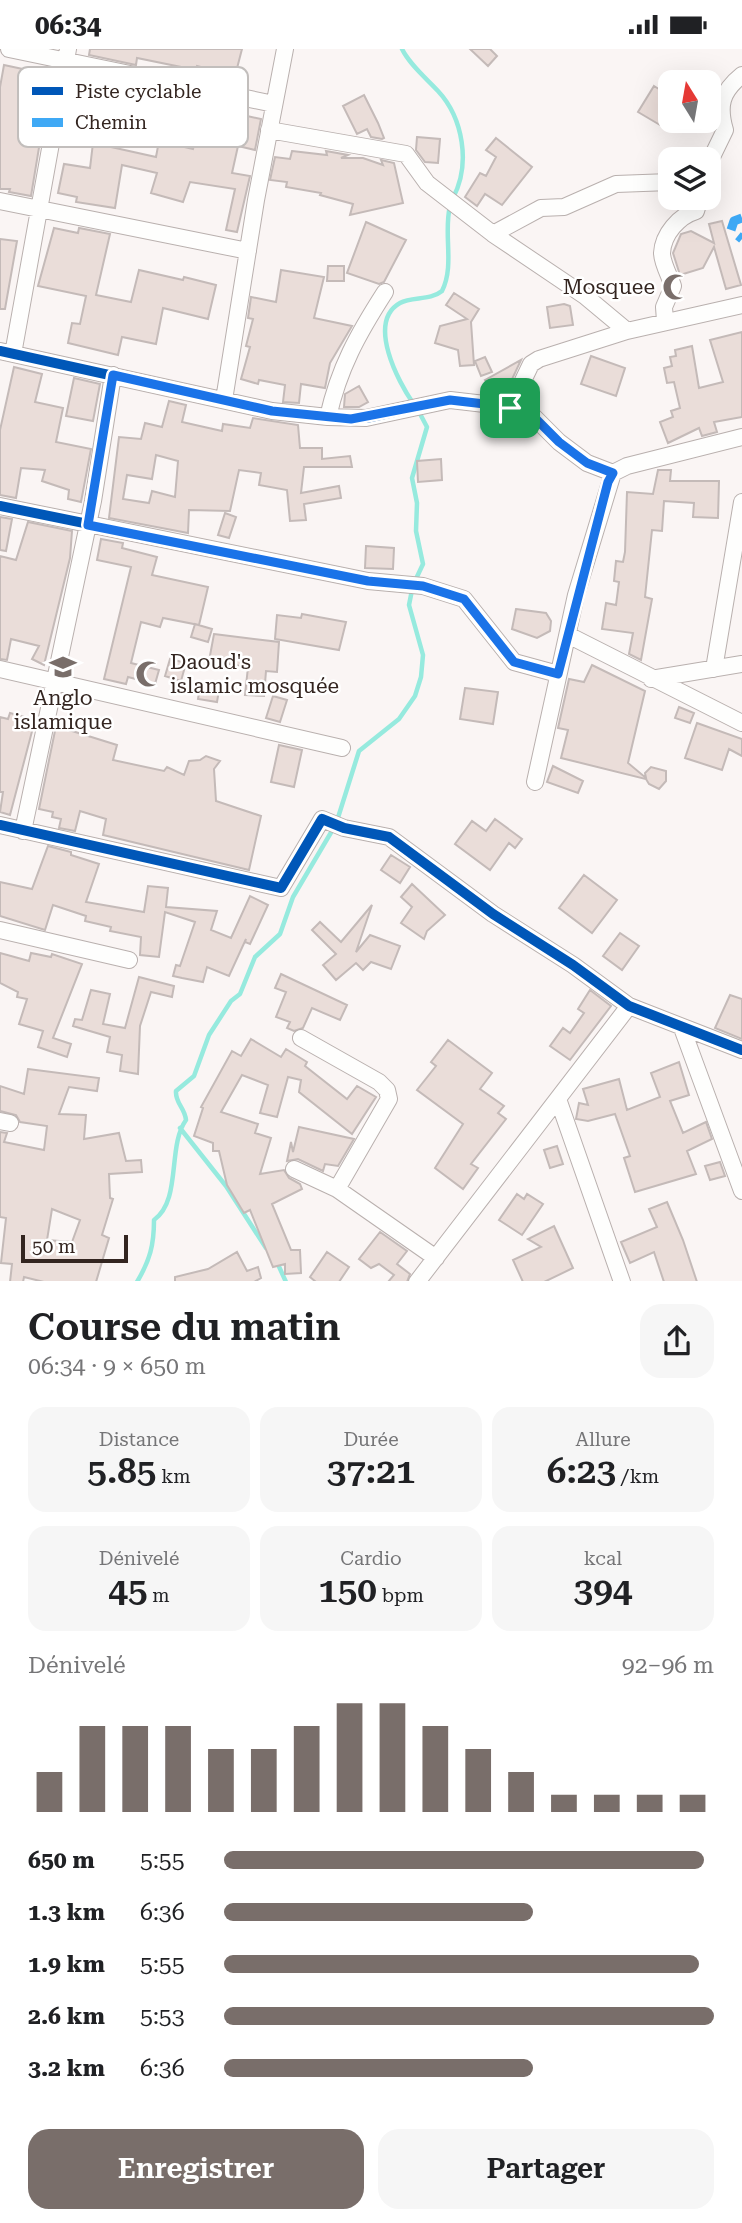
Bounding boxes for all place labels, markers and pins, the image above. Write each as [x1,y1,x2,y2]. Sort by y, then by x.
mosque icon: Mosquee [661,272,691,302]
place label: Mosquee [563,275,655,299]
pin [480,378,540,438]
place label: Daoud's islamic mosquée [170,650,339,698]
school or university icon: Anglo islamique [48,652,78,682]
mosque icon: Daoud's islamic mosquée [134,659,164,689]
place label: Anglo islamique [14,686,112,734]

